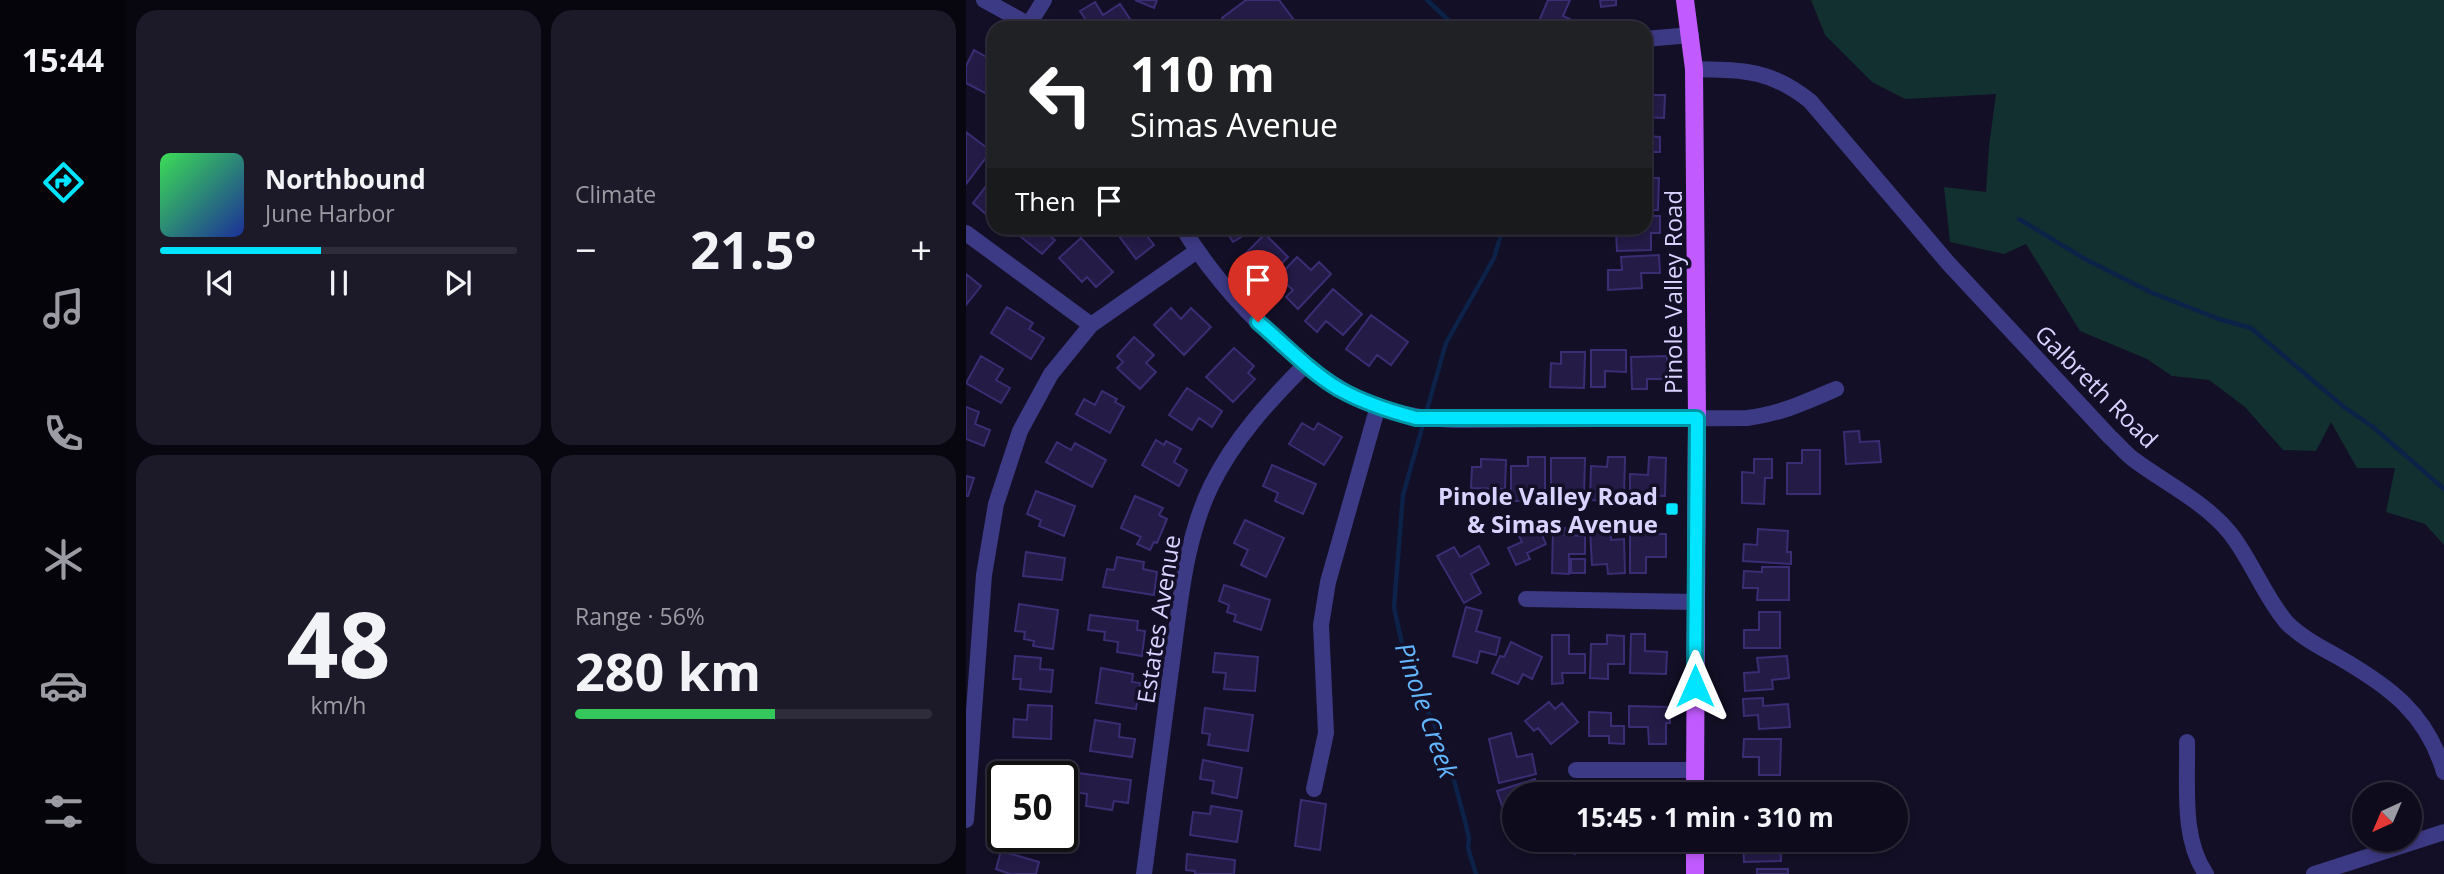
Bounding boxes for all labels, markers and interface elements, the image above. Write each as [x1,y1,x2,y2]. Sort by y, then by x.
text: 15:44 [22,38,104,81]
text: 110 m [1130,40,1275,106]
icon: left [1015,49,1106,140]
text: Simas Avenue [1130,103,1338,146]
icon: directions [39,158,88,207]
text: Northbound [265,161,426,197]
text: Climate [575,178,656,210]
icon: arrive [1090,182,1128,220]
text: Then [1015,183,1076,219]
street label: Pinole Valley Road [1656,190,1689,394]
text: June Harbor [265,197,395,229]
text: 21.5° [690,213,817,284]
text: − [575,223,597,275]
text: + [910,223,932,275]
pin [1228,250,1288,322]
icon: arrive [1239,261,1277,299]
icon: previous [201,264,239,302]
icon: pause [320,264,358,302]
icon: next [439,264,477,302]
icon: music [39,284,88,333]
street label: Galbreth Road [2028,317,2166,455]
icon: phone [39,409,88,458]
place label: Pinole Valley Road & Simas Avenue [1438,479,1658,540]
marker: Pinole Valley Road & Simas Avenue [1664,501,1680,517]
street label: Estates Avenue [1128,533,1188,705]
icon: climate [39,535,88,584]
text: 48 [286,581,391,705]
text: Range · 56% [575,600,705,632]
text: 280 km [575,635,761,706]
water label: Pinole Creek [1387,637,1467,784]
position arrow [1658,649,1732,723]
icon: car [39,661,88,710]
text: km/h [311,689,366,721]
speed limit sign: 50 [987,761,1078,852]
north arrow [2352,782,2422,852]
map controls [2352,782,2422,852]
icon: filters [39,787,88,836]
text: 15:45 · 1 min · 310 m [1576,799,1834,835]

